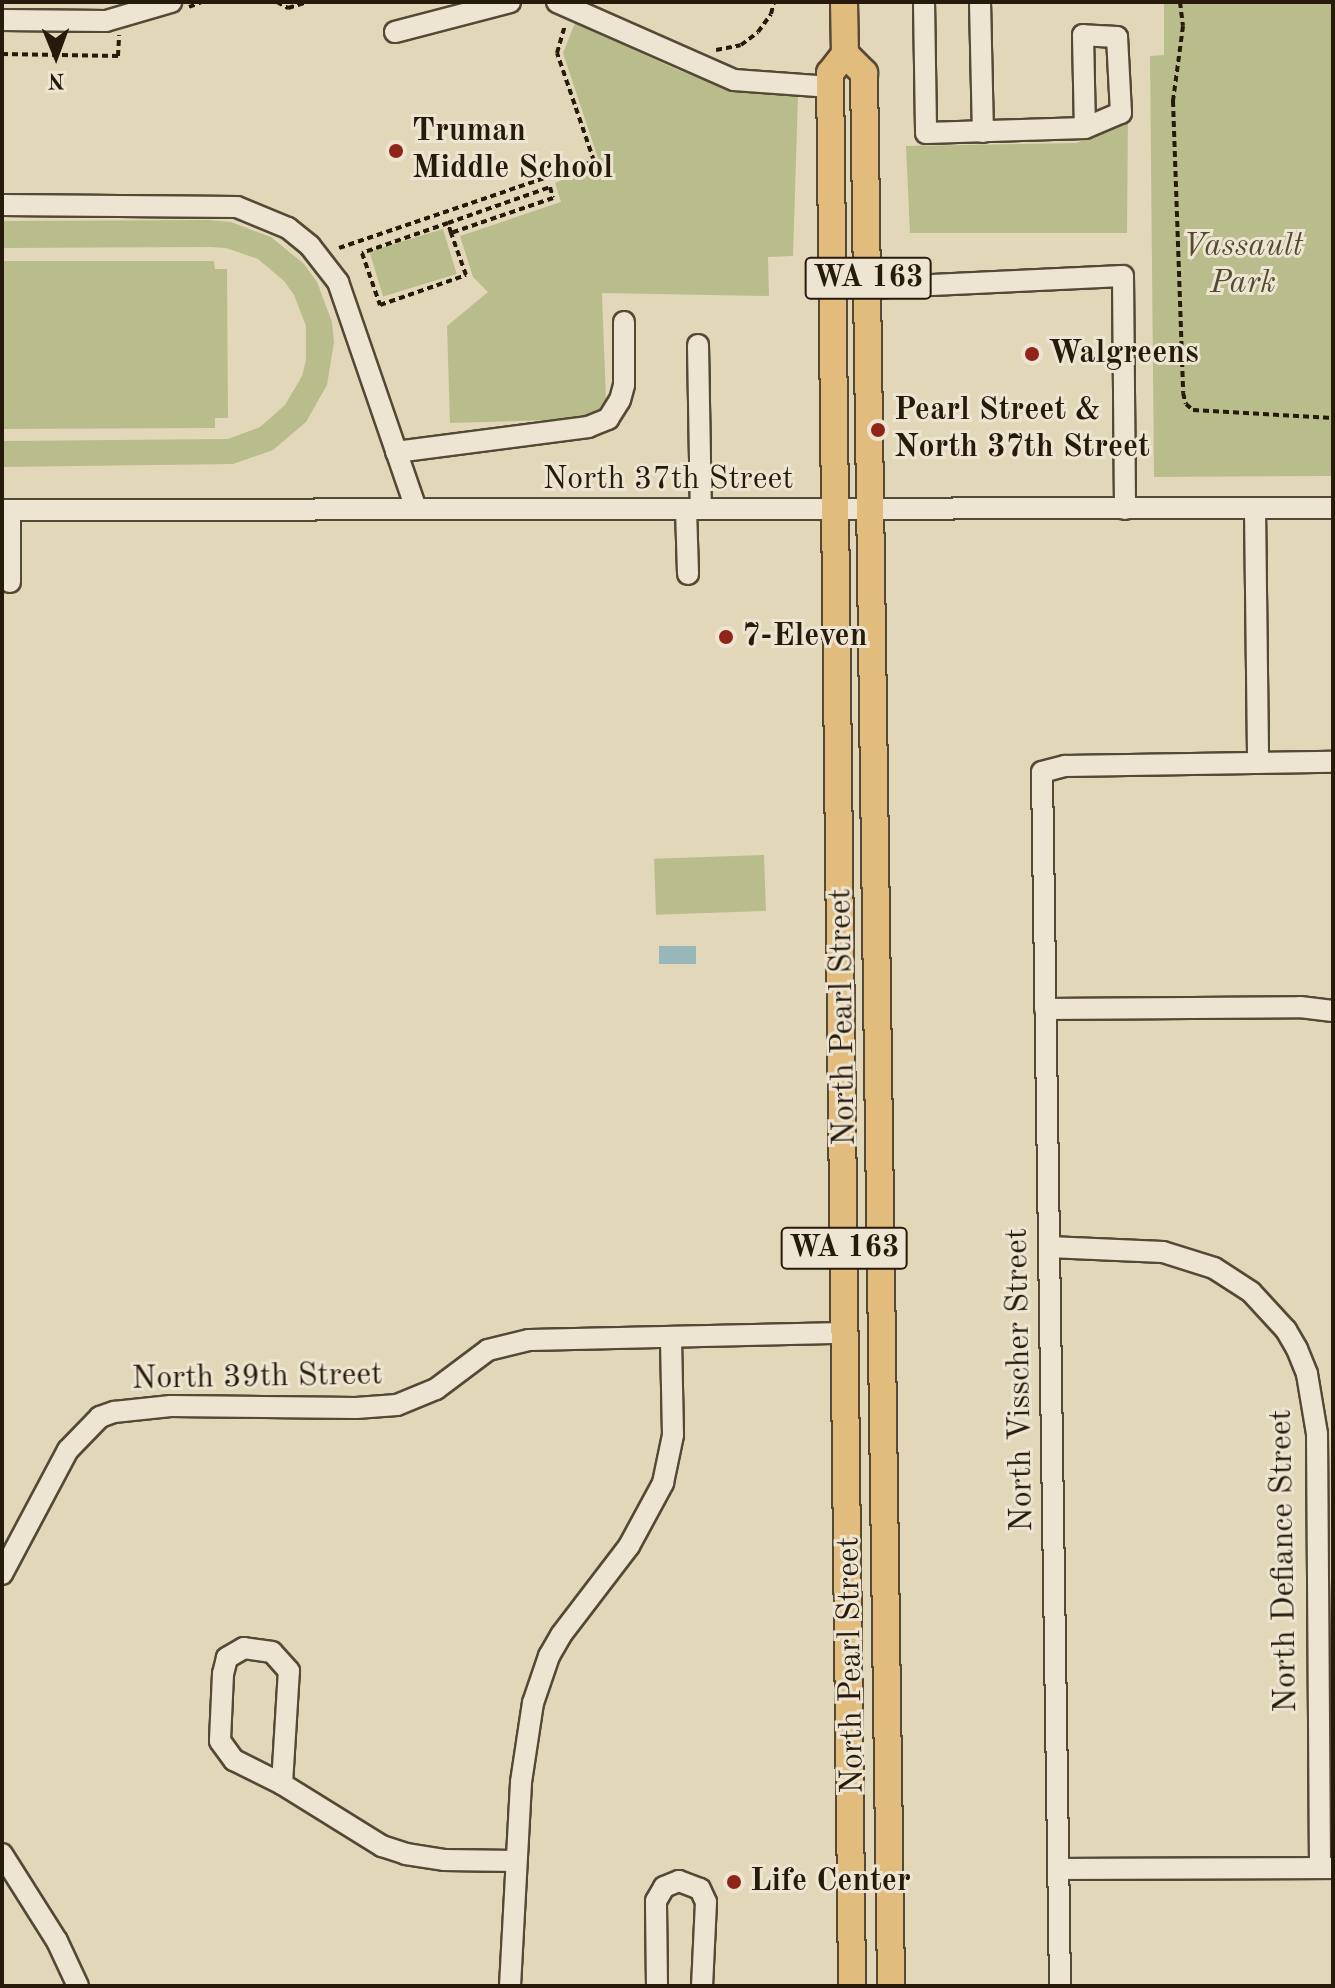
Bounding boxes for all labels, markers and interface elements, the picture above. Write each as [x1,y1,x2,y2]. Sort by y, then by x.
north arrow [16,16,96,96]
text: N [48,69,65,91]
place label: Truman Middle School [412,114,613,189]
marker: Truman Middle School [387,142,405,160]
park label: Vassault Park [1183,229,1303,304]
road number: WA 163 [804,252,932,304]
place label: Walgreens [1048,335,1199,373]
marker: Walgreens [1023,345,1041,363]
place label: Pearl Street & North 37th Street [894,393,1150,468]
marker: Pearl Street & North 37th Street [869,421,887,439]
street label: North 37th Street [543,461,793,499]
place label: 7-Eleven [742,618,868,656]
marker: 7-Eleven [717,628,735,646]
street label: North Pearl Street [823,888,865,1146]
road number: WA 163 [780,1222,908,1274]
street label: North Visscher Street [999,1228,1043,1532]
street label: North 39th Street [131,1357,383,1399]
street label: North Defiance Street [1263,1409,1307,1713]
street label: North Pearl Street [831,1536,873,1794]
place label: Life Center [750,1863,911,1901]
marker: Life Center [725,1873,743,1891]

